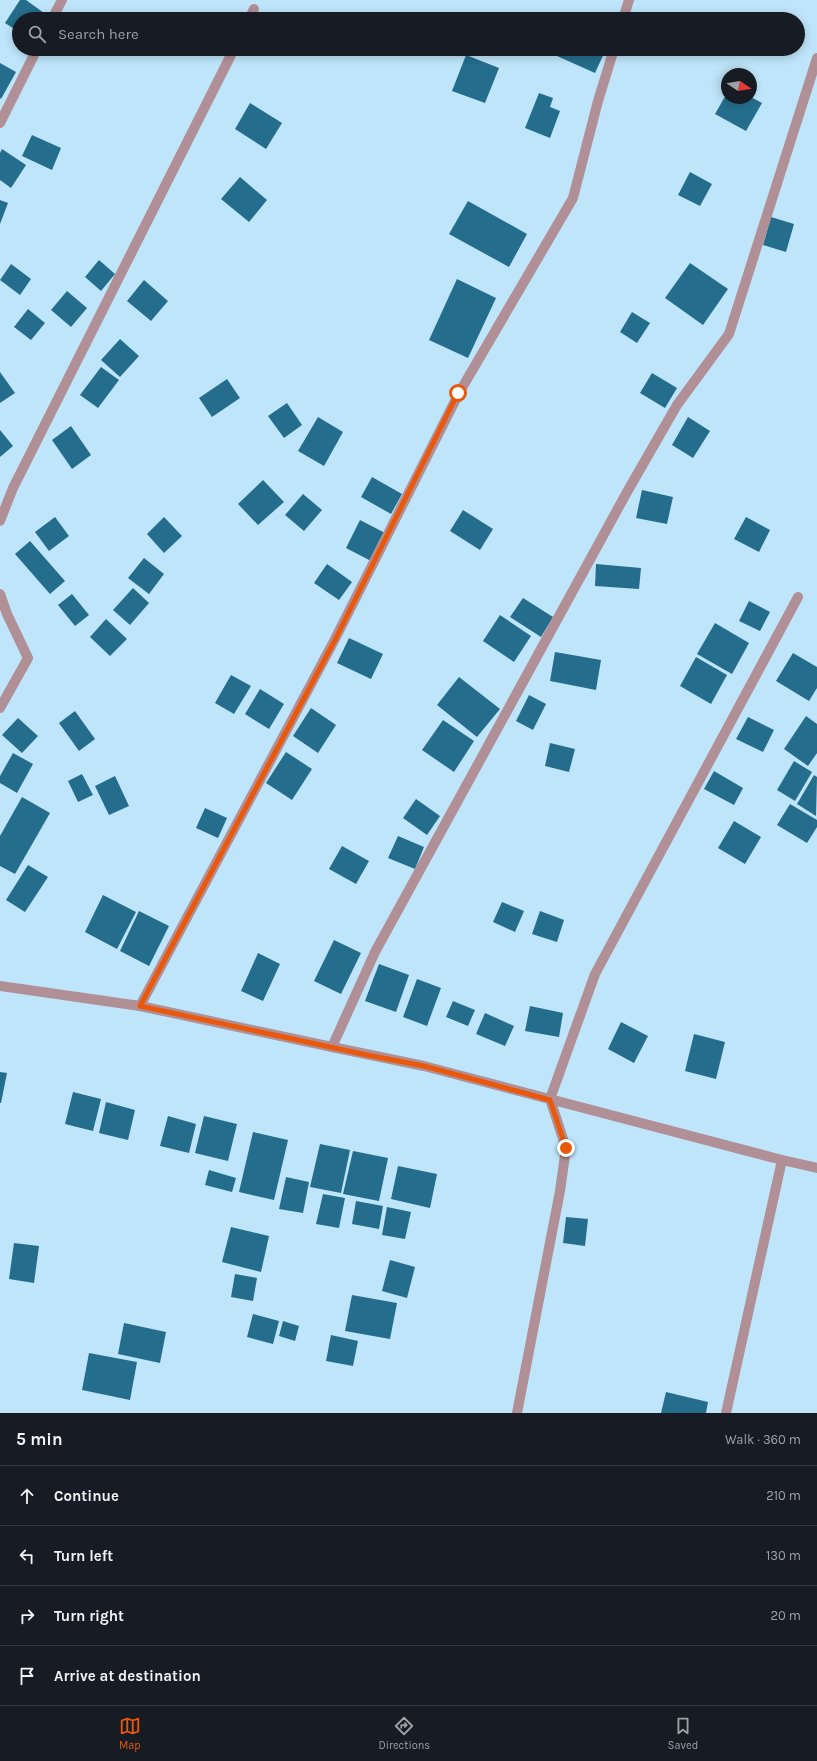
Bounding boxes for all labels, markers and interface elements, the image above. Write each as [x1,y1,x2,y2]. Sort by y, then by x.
search box [12,12,805,56]
icon: search [26,23,48,45]
text: Search here [58,25,139,43]
north arrow [721,68,757,104]
route start [449,384,467,402]
route end [557,1139,575,1157]
text: 5 min [16,1429,63,1449]
text: Walk · 360 m [725,1432,801,1447]
icon: ahead [16,1485,38,1507]
text: Continue [54,1487,119,1505]
text: 210 m [766,1488,801,1503]
icon: left [16,1545,38,1567]
text: Turn left [54,1547,113,1565]
text: 130 m [766,1548,801,1563]
icon: right [16,1605,38,1627]
text: Turn right [54,1607,124,1625]
text: 20 m [771,1608,801,1623]
icon: arrive [16,1665,38,1687]
text: Arrive at destination [54,1667,201,1685]
tab: Map [119,1715,141,1752]
tab: Directions [378,1715,430,1752]
tab: Saved [668,1715,698,1752]

